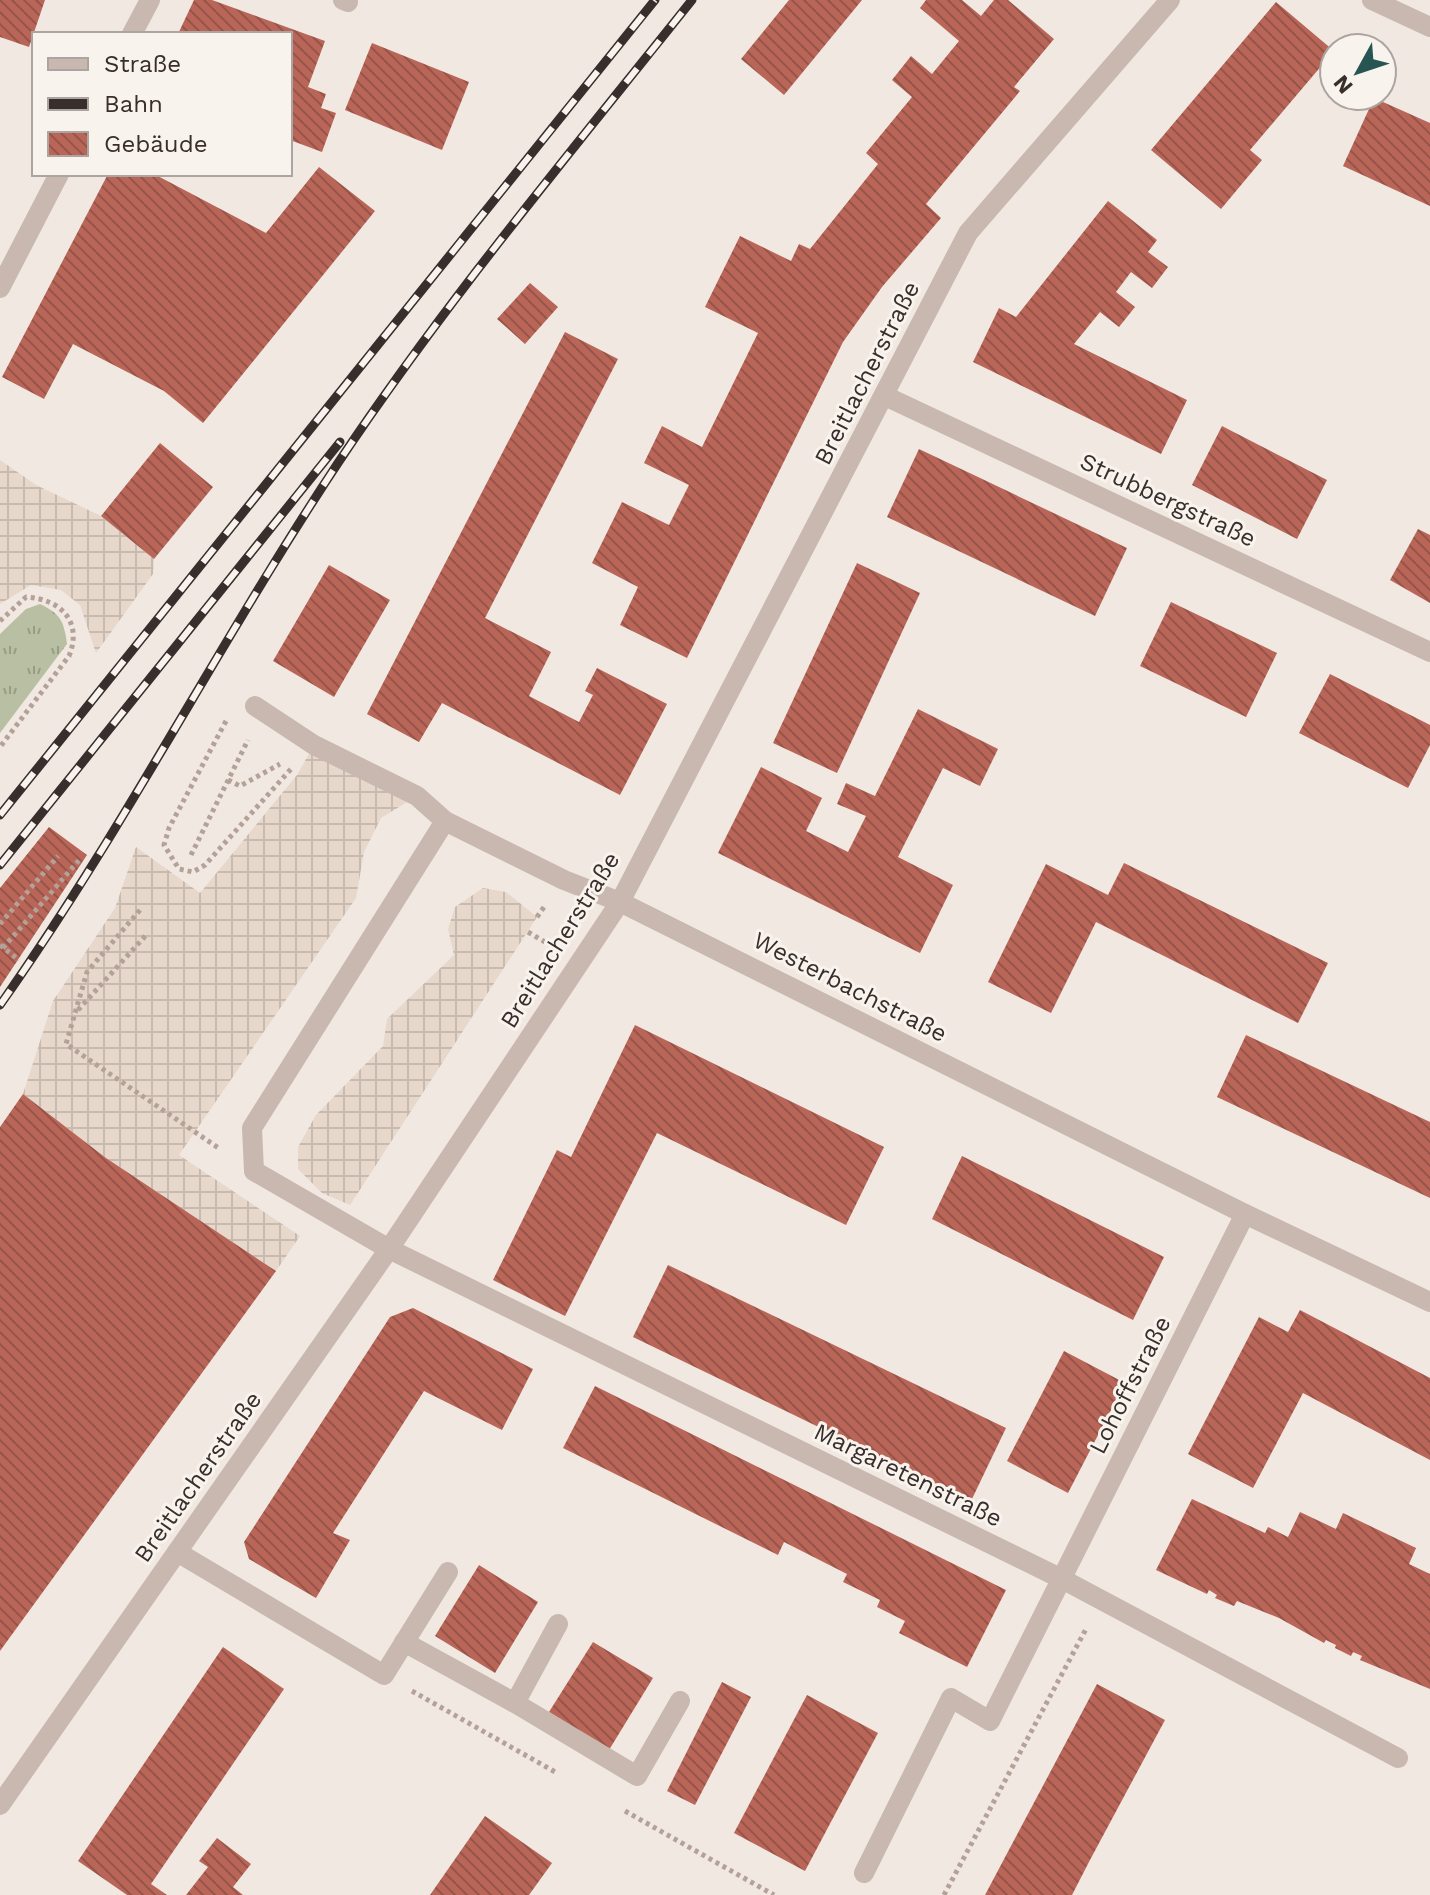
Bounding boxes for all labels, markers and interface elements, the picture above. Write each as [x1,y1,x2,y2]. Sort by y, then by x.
legend [32,32,292,176]
north arrow [1318,32,1398,112]
text: Straße [104,50,181,78]
text: N [1328,70,1358,99]
text: Bahn [104,90,163,118]
text: Gebäude [104,130,208,158]
street label: Breitlacherstraße [809,277,925,469]
street label: Strubbergstraße [1076,447,1260,553]
street label: Breitlacherstraße [495,847,625,1033]
street label: Westerbachstraße [748,926,952,1048]
street label: Lohoffstraße [1083,1312,1177,1458]
street label: Breitlacherstraße [129,1386,267,1568]
street label: Margaretenstraße [809,1417,1007,1533]

